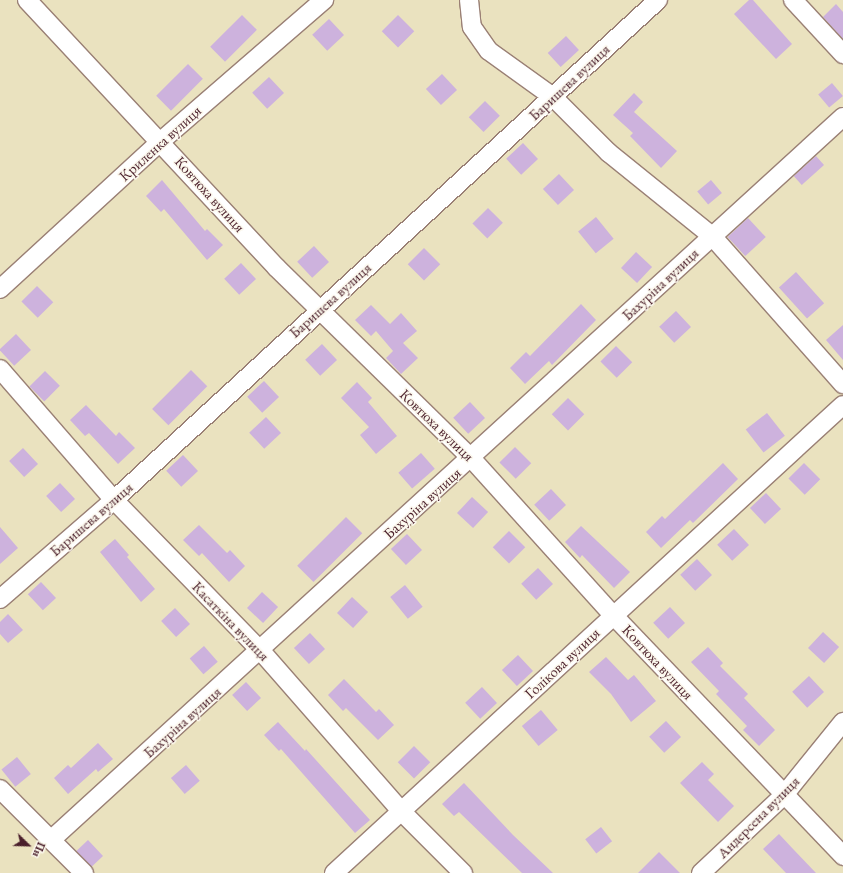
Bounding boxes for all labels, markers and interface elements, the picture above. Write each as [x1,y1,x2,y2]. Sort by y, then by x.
street label: Баришева вулиця [525,40,613,124]
street label: Криленка вулиця [115,101,205,185]
street label: Ковтюха вулиця [171,152,249,236]
street label: Бахуріна вулиця [618,244,702,324]
street label: Баришева вулиця [285,259,375,341]
street label: Ковтюха вулиця [396,385,478,465]
street label: Бахуріна вулиця [380,464,464,542]
street label: Баришева вулиця [46,478,136,560]
street label: Касаткіна вулиця [189,578,273,664]
street label: Ковтюха вулиця [619,621,697,703]
street label: Голікова вулиця [521,624,603,702]
street label: Бахуріна вулиця [140,683,224,761]
street label: Андерсена вулиця [713,772,803,862]
north arrow [8,825,48,865]
text: Пн [30,840,48,859]

